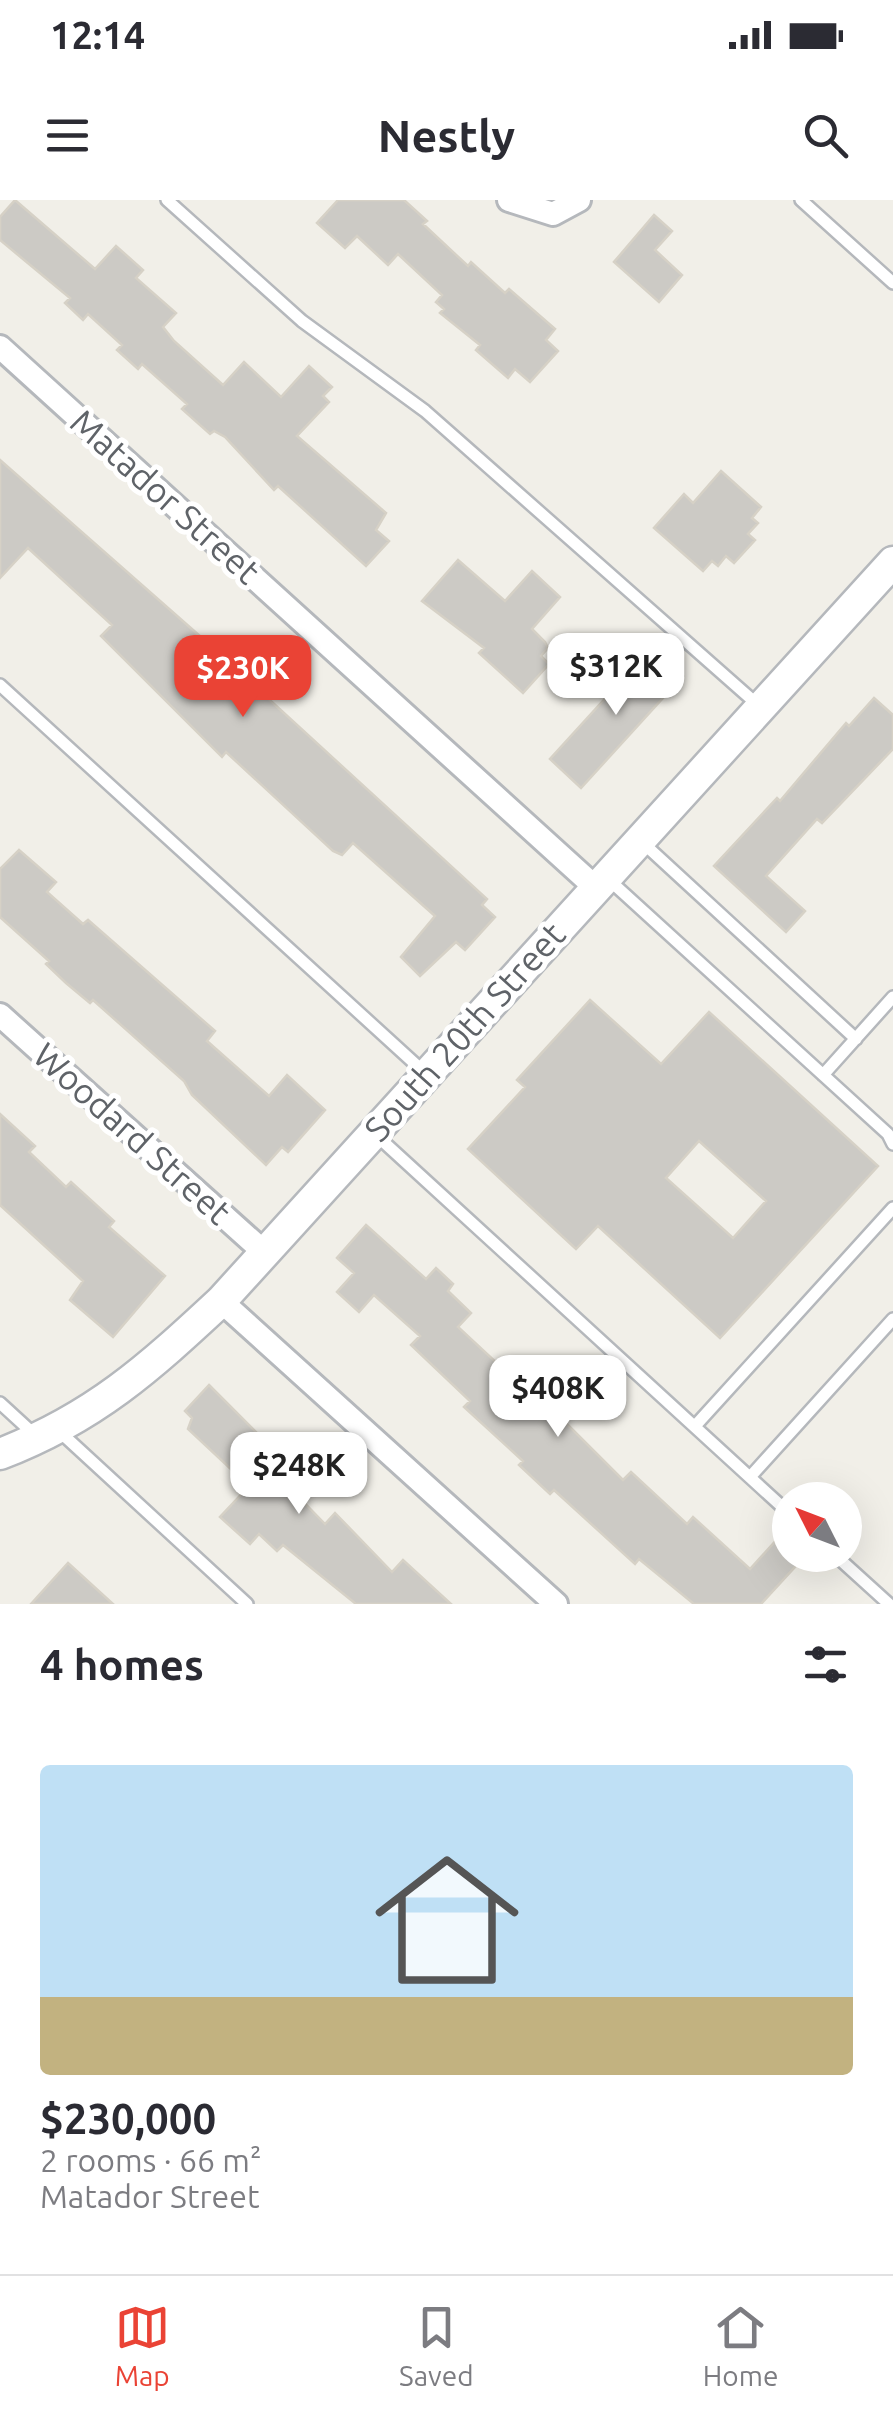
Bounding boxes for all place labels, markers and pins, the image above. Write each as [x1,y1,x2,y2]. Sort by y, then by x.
pin: $312K [546,633,686,718]
pin: $230K [173,635,313,720]
pin: $408K [488,1355,628,1440]
pin: $248K [229,1432,369,1517]

